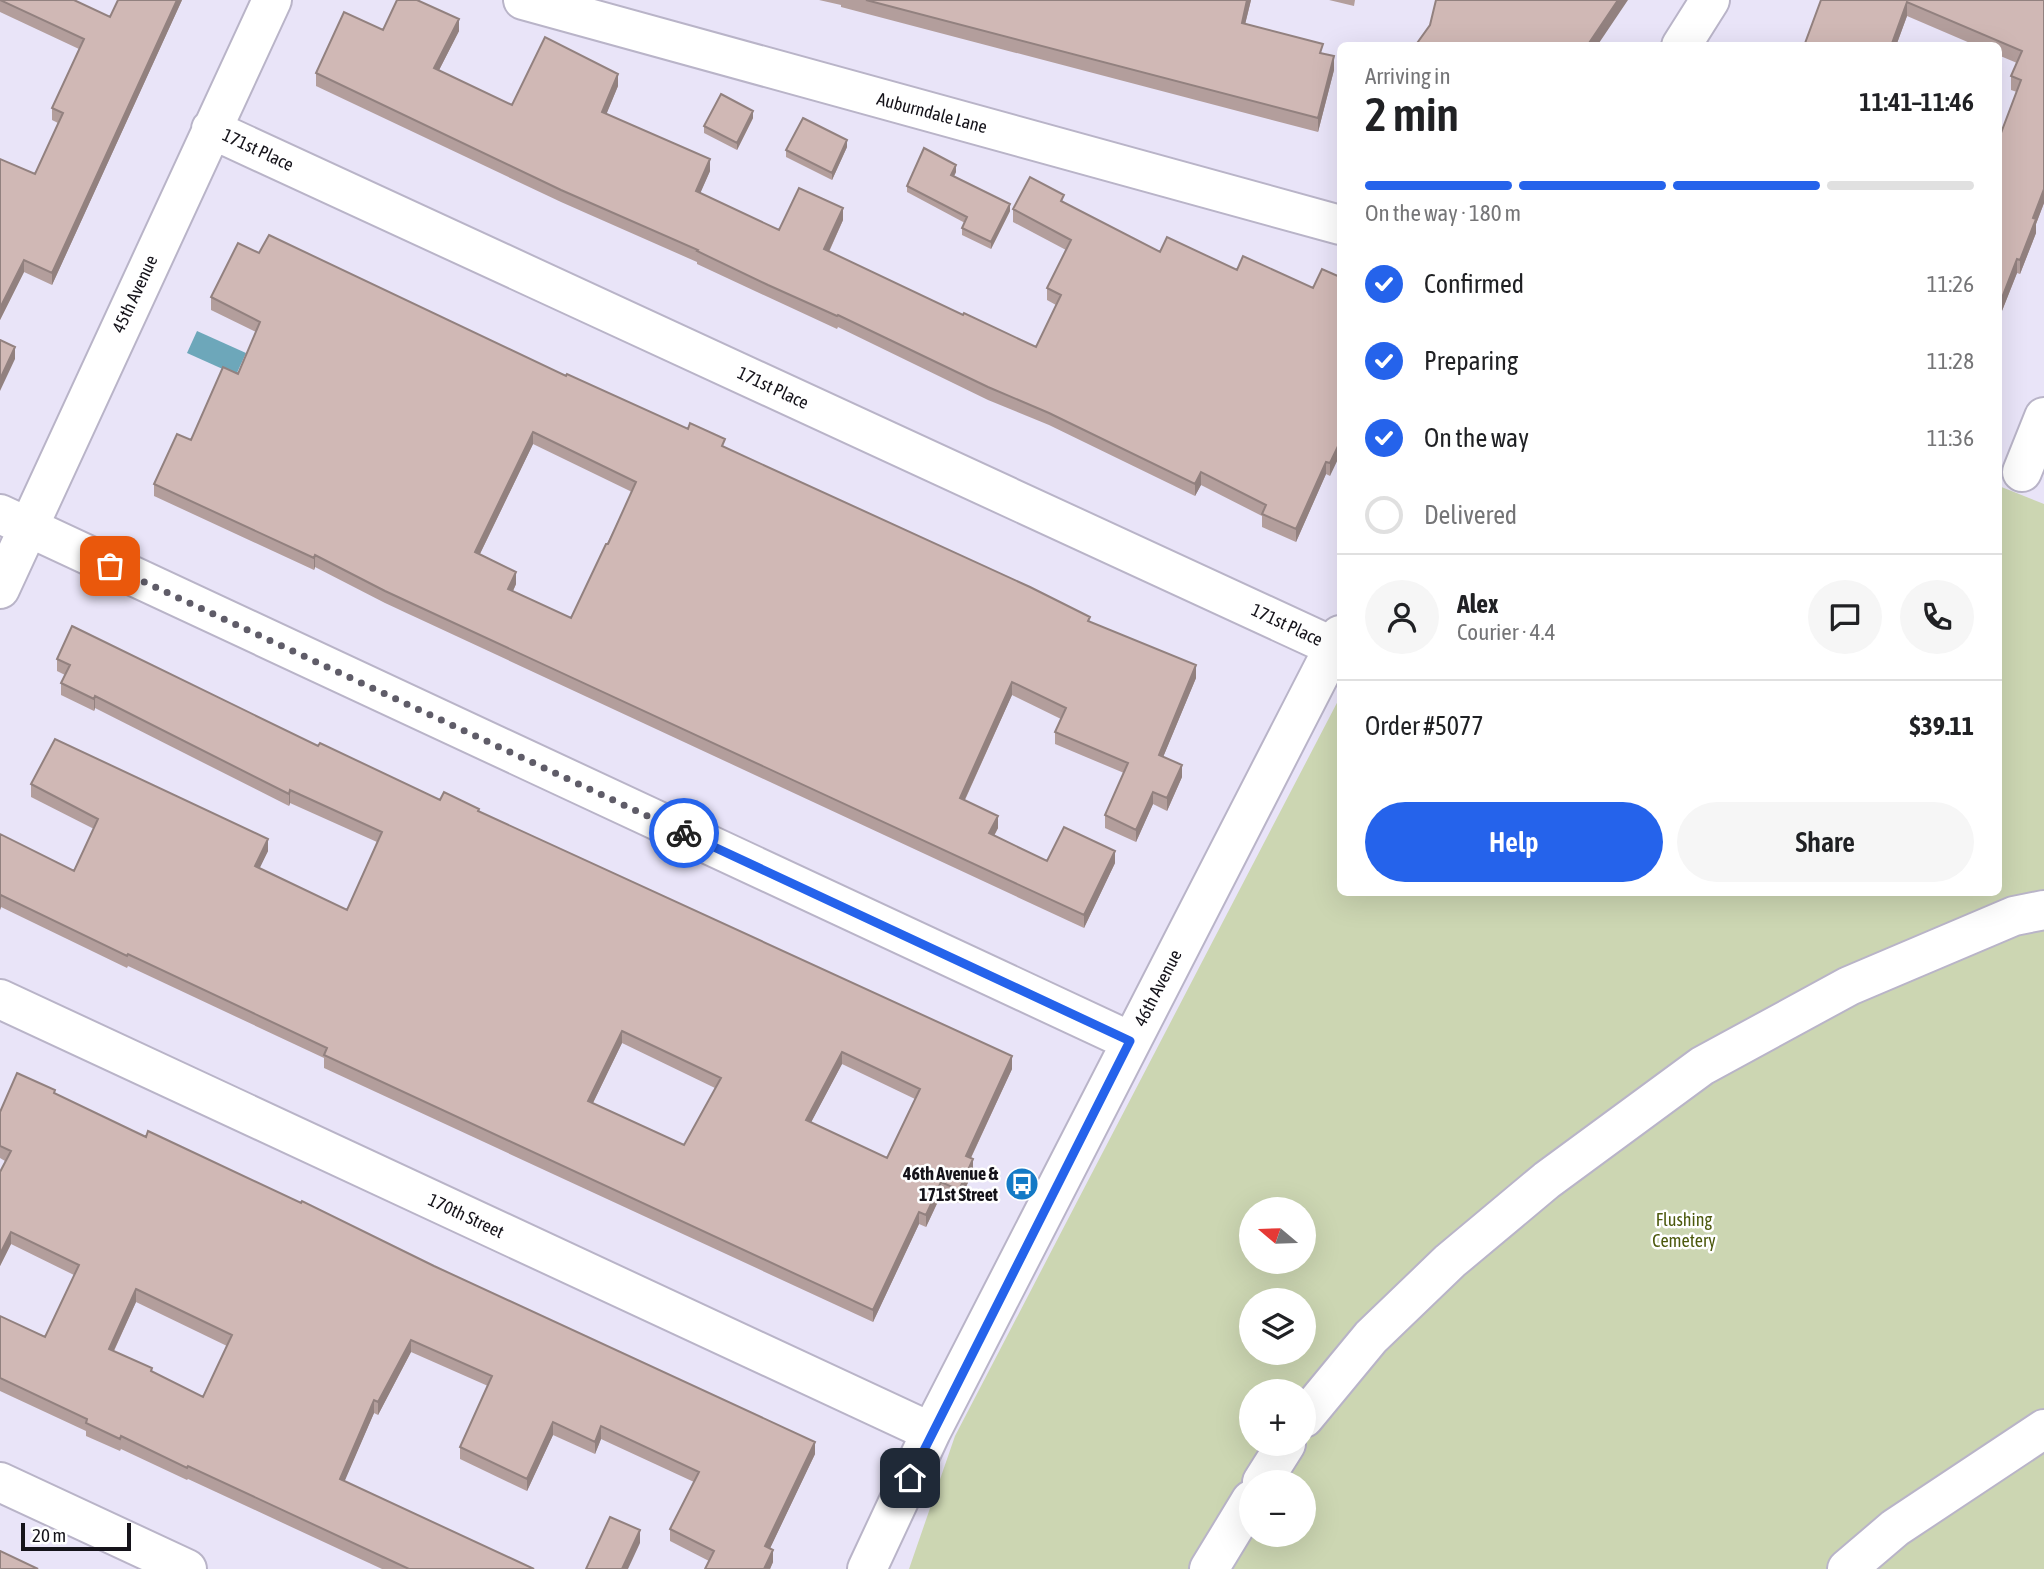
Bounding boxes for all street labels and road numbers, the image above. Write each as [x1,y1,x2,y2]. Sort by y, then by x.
street label: Auburndale Lane [875,88,989,137]
street label: 171st Place [219,124,297,175]
street label: 45th Avenue [107,252,162,336]
street label: 171st Place [734,362,812,413]
street label: 171st Place [1248,599,1326,650]
street label: 46th Avenue [1129,946,1186,1030]
street label: 170th Street [425,1189,507,1242]

